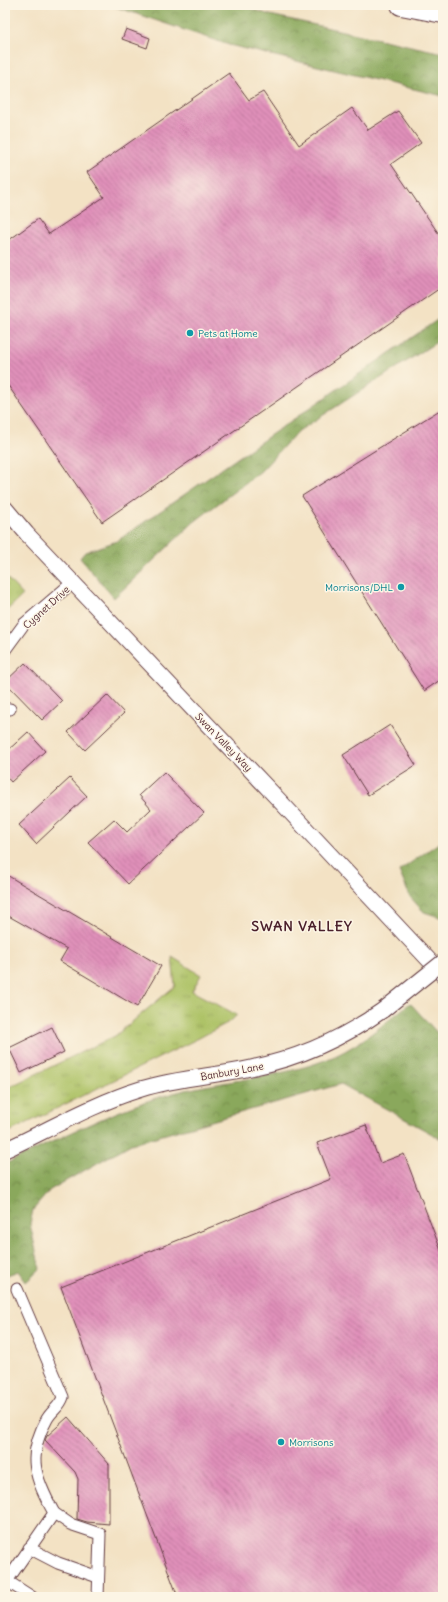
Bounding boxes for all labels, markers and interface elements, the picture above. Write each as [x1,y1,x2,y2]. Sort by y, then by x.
place label: Pets at Home [198,327,258,340]
marker: Pets at Home [185,328,195,338]
place label: Morrisons/DHL [325,581,394,594]
marker: Morrisons/DHL [396,582,406,592]
street label: Cygnet Drive [20,583,72,632]
street label: Swan Valley Way [192,710,255,774]
district label: SWAN VALLEY [251,917,353,935]
street label: Banbury Lane [200,1060,265,1083]
place label: Morrisons [289,1436,334,1449]
marker: Morrisons [276,1437,286,1447]

